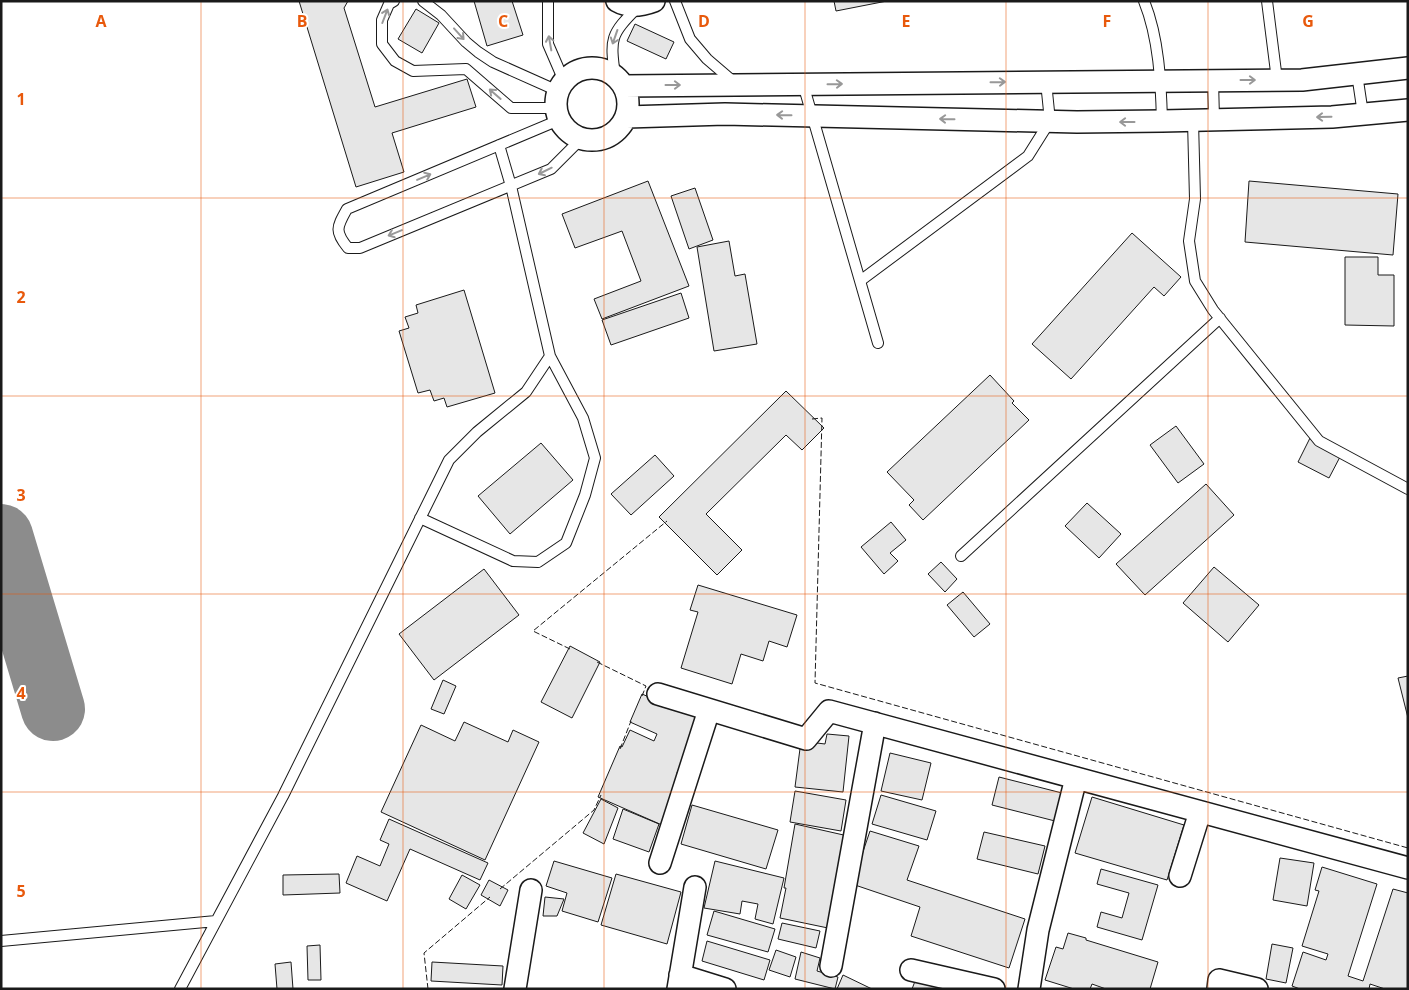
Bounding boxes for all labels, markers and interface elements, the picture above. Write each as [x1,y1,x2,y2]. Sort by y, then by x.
one-way arrow [381,9,390,24]
text: A [95,10,107,32]
text: B [297,10,307,32]
text: C [498,10,508,32]
text: D [698,10,710,32]
text: E [902,10,911,32]
text: F [1103,10,1111,32]
text: G [1302,10,1314,32]
one-way arrow [453,28,465,41]
one-way arrow [609,29,619,45]
one-way arrow [544,35,554,51]
one-way arrow [1239,75,1255,85]
one-way arrow [989,78,1005,87]
one-way arrow [826,79,843,89]
one-way arrow [664,80,680,90]
text: 1 [16,88,26,110]
one-way arrow [489,88,502,100]
one-way arrow [777,110,793,120]
one-way arrow [1317,112,1333,122]
one-way arrow [939,114,956,124]
one-way arrow [1119,117,1135,126]
one-way arrow [538,167,553,176]
one-way arrow [417,171,432,180]
one-way arrow [388,229,403,239]
text: 2 [16,286,26,308]
text: 3 [16,484,26,506]
text: 4 [16,682,26,704]
text: 5 [16,880,26,902]

